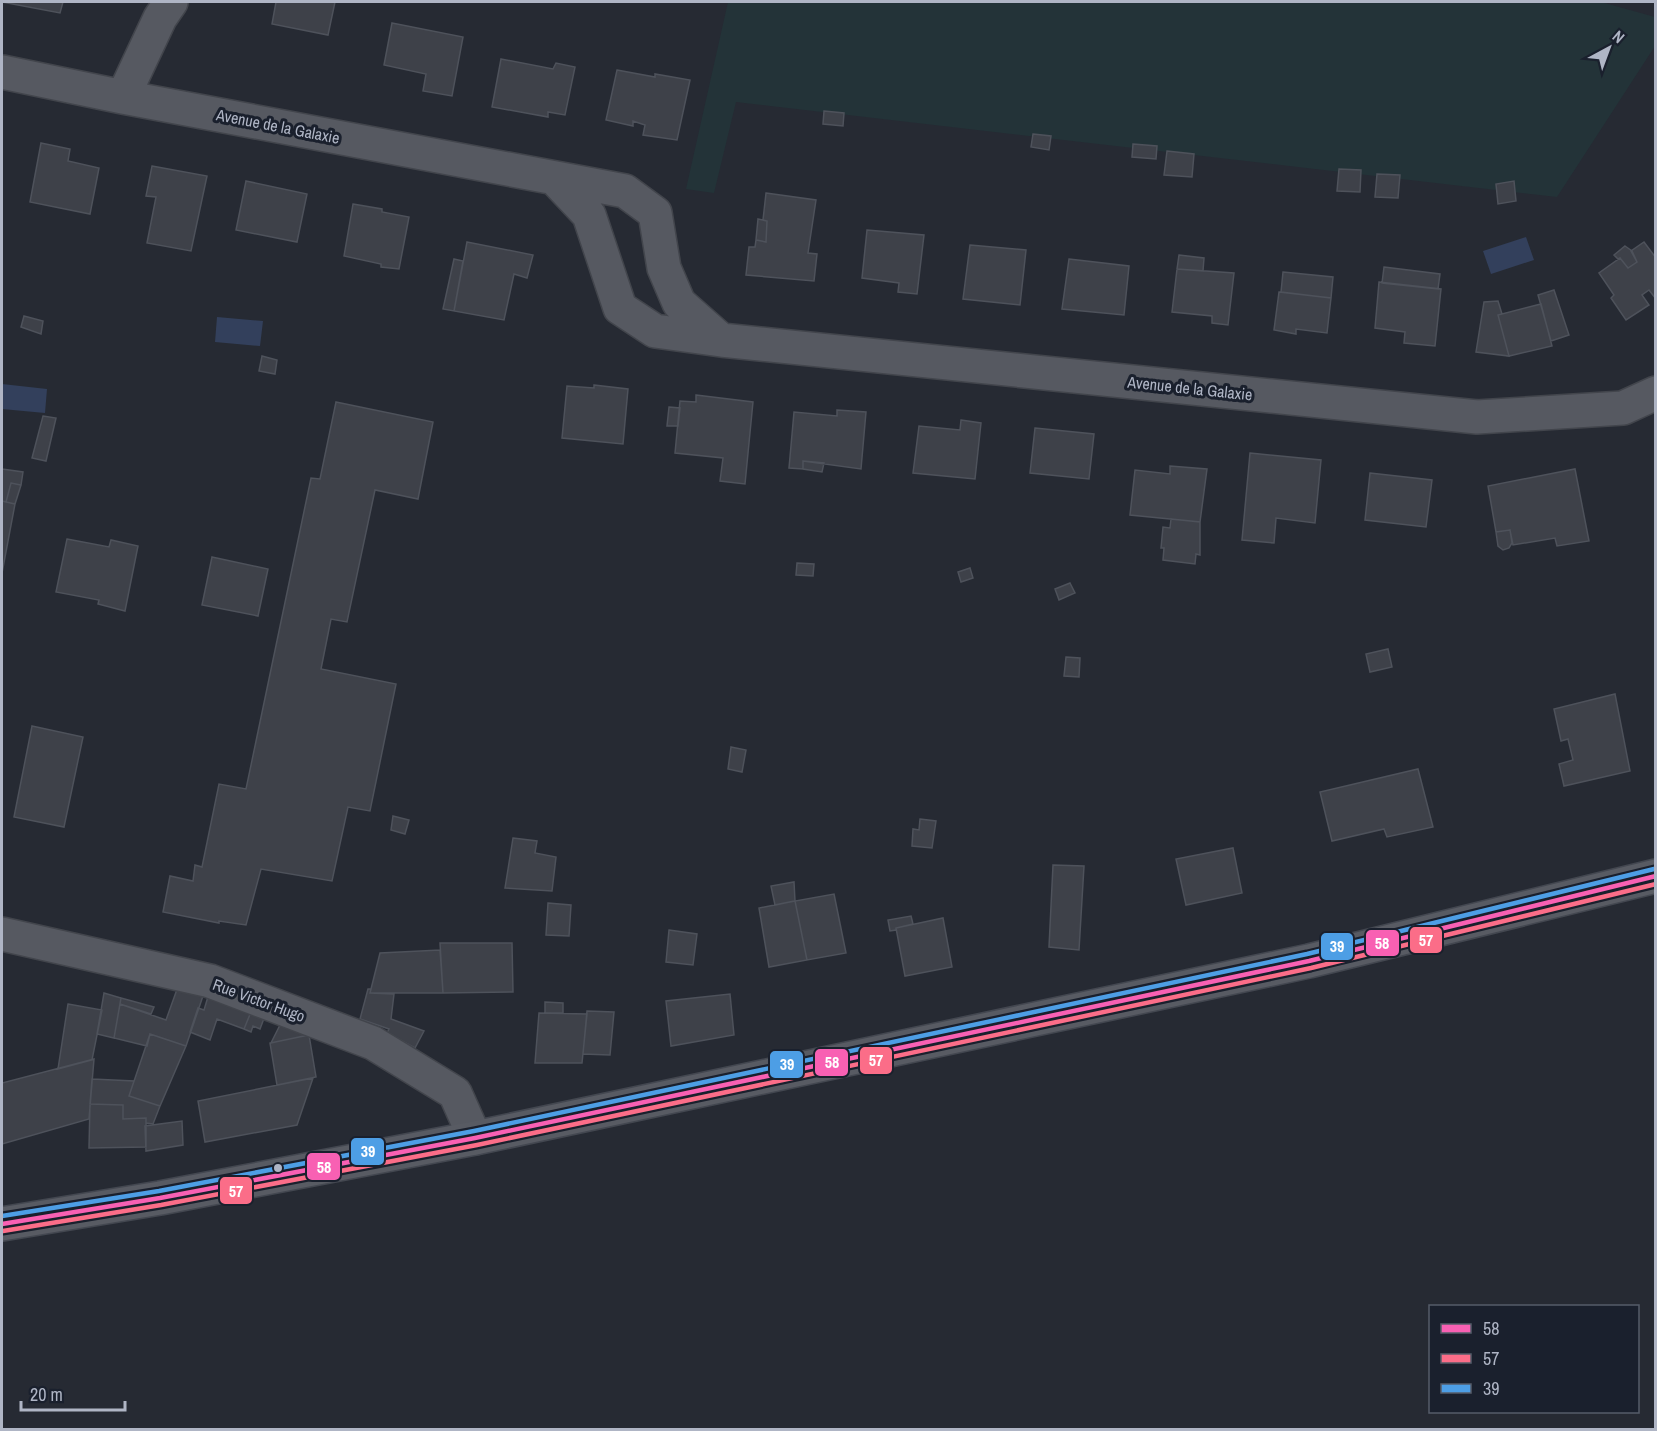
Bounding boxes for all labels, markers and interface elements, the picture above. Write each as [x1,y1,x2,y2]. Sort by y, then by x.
north arrow [1579,18,1639,78]
text: N [1608,25,1630,48]
street label: Avenue de la Galaxie [213,103,342,149]
street label: Avenue de la Galaxie [1126,370,1253,405]
line badge: 57 [1409,926,1443,954]
line badge: 58 [1365,929,1400,957]
text: 57 [1419,929,1433,951]
line badge: 39 [1320,932,1354,961]
text: 58 [1375,932,1389,954]
text: 39 [1330,935,1344,957]
street label: Rue Victor Hugo [210,973,308,1027]
line badge: 57 [859,1046,893,1075]
line badge: 58 [814,1048,849,1077]
text: 57 [869,1049,883,1071]
line badge: 39 [769,1050,804,1079]
text: 58 [825,1051,839,1073]
text: 39 [780,1053,794,1075]
line badge: 39 [350,1137,385,1166]
text: 39 [361,1140,375,1162]
line badge: 58 [306,1152,341,1181]
text: 58 [317,1156,331,1178]
unlabelled marker [272,1162,284,1174]
line badge: 57 [219,1176,253,1205]
text: 57 [229,1180,243,1202]
legend [1429,1305,1639,1413]
text: 58 [1483,1316,1499,1341]
text: 57 [1483,1346,1499,1371]
scale bar [21,1374,124,1412]
text: 39 [1483,1376,1499,1401]
text: 20 m [30,1382,63,1407]

